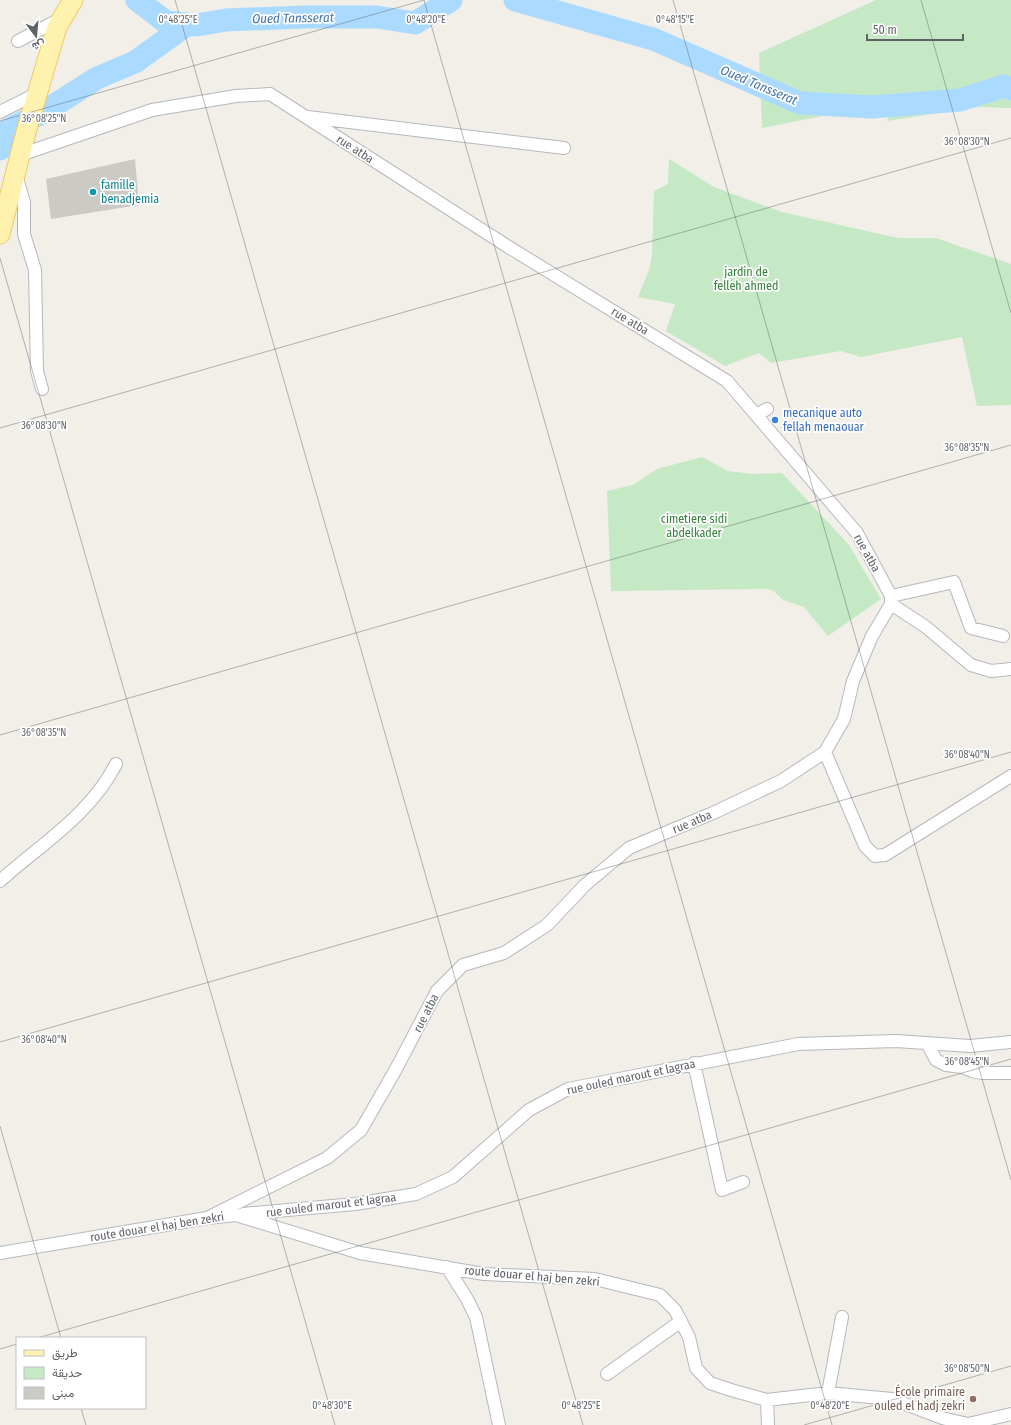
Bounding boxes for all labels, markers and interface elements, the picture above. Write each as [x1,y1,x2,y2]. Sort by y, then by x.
water label: Oued Tansserat [252,10,335,26]
text: 0°48'25"E [159,14,198,26]
text: 0°48'20"E [406,14,446,26]
text: 0°48'15"E [656,14,694,26]
north arrow [16,16,56,56]
scale bar [867,16,963,42]
text: 50 m [873,23,897,37]
text: ش [30,37,47,53]
water label: Oued Tansserat [718,62,800,108]
text: 36°08'25"N [22,113,66,125]
street label: rue atba [334,132,376,166]
text: 36°08'30"N [944,136,990,148]
place label: famille benadjemia [101,178,159,206]
marker: famille benadjemia [88,187,98,197]
park label: jardin de felleh ahmed [714,265,778,293]
street label: rue atba [609,304,651,338]
place label: mecanique auto fellah menaouar [783,406,865,434]
marker: mecanique auto fellah menaouar [770,415,780,425]
text: 36°08'30"N [21,420,67,432]
text: 36°08'35"N [945,442,989,454]
park label: cimetiere sidi abdelkader [661,512,727,540]
street label: rue atba [851,532,883,574]
text: 36°08'35"N [22,727,66,739]
text: 36°08'40"N [944,749,990,761]
street label: rue atba [670,807,714,836]
street label: rue atba [410,991,442,1035]
text: 36°08'40"N [21,1034,67,1046]
text: 36°08'45"N [945,1056,989,1068]
street label: rue ouled marout et lagraa [565,1057,697,1097]
street label: rue ouled marout et lagraa [265,1190,397,1220]
street label: route douar el haj ben zekri [89,1209,225,1245]
street label: route douar el haj ben zekri [464,1263,600,1289]
legend [16,1337,146,1409]
text: طريق [52,1346,78,1361]
text: 36°08'50"N [944,1363,990,1375]
text: حديقة [52,1366,82,1380]
place label: École primaire ouled el hadj zekri [874,1384,965,1413]
text: مبنى [52,1386,74,1401]
marker: École primaire ouled el hadj zekri [968,1394,978,1404]
text: 0°48'30"E [312,1400,352,1412]
text: 0°48'25"E [562,1400,601,1412]
text: 0°48'20"E [810,1400,850,1412]

